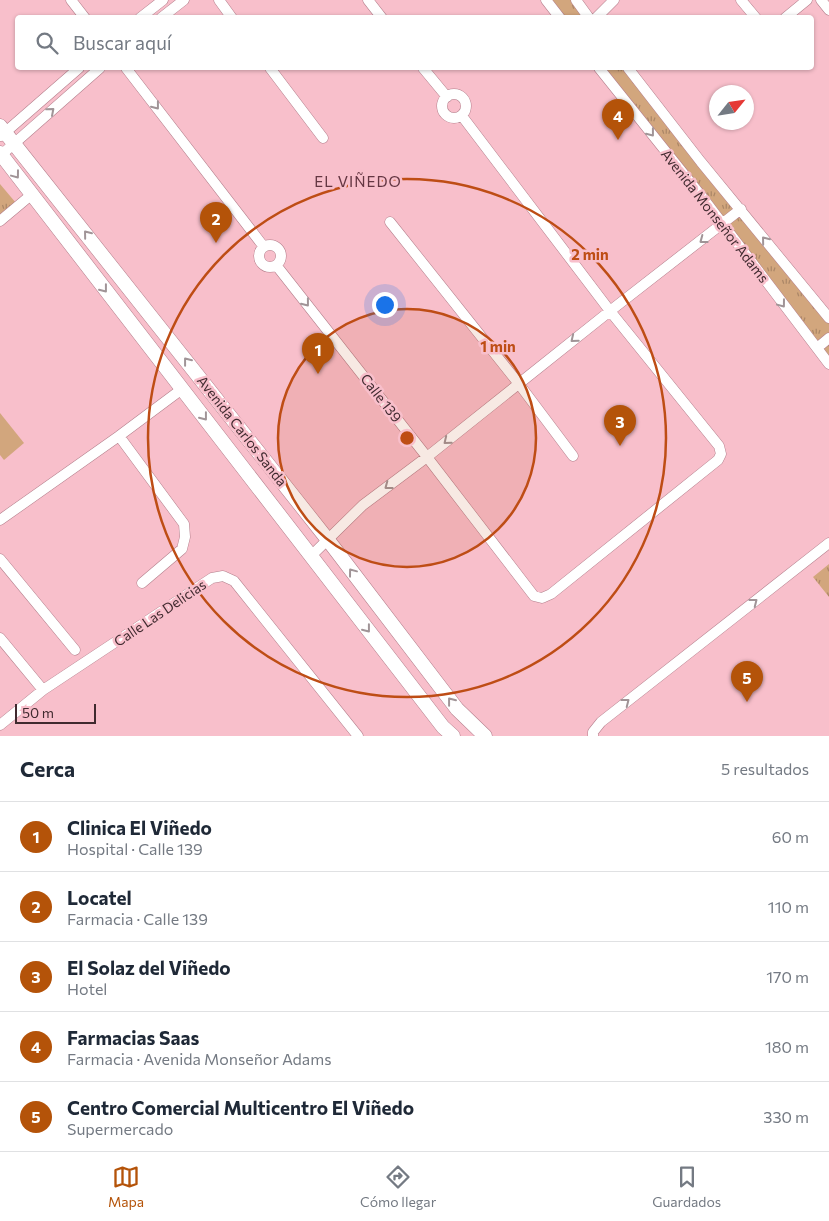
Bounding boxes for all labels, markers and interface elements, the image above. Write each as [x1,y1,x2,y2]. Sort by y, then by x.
search box [15,15,814,70]
icon: search [33,29,61,57]
text: Buscar aquí [73,31,172,54]
north arrow [709,85,754,130]
pin: 4 [602,99,634,140]
one-way arrow [150,100,158,109]
one-way arrow [45,108,54,117]
one-way arrow [646,127,654,136]
street label: Avenida Monseñor Adams [658,146,773,286]
one-way arrow [10,169,19,179]
district label: EL VIÑEDO [314,172,402,190]
pin: 2 [200,202,232,243]
one-way arrow [84,231,92,240]
one-way arrow [699,234,708,243]
one-way arrow [762,236,771,245]
text: 2 min [571,245,609,263]
one-way arrow [99,283,107,292]
your location [372,292,398,318]
one-way arrow [301,297,309,306]
one-way arrow [777,298,785,307]
pin: 1 [302,333,334,374]
one-way arrow [571,334,580,342]
text: 1 min [480,337,516,355]
one-way arrow [184,358,193,367]
street label: Calle 139 [357,370,406,425]
street label: Avenida Carlos Sanda [194,372,291,489]
pin: 3 [604,405,636,446]
one-way arrow [198,411,207,421]
centre of rings [398,429,416,447]
one-way arrow [443,435,453,444]
one-way arrow [384,480,394,489]
one-way arrow [350,569,358,578]
street label: Calle Las Delicias [110,575,209,650]
one-way arrow [748,599,757,607]
one-way arrow [362,623,370,632]
pin: 5 [731,661,763,702]
one-way arrow [448,697,457,707]
one-way arrow [621,699,630,708]
scale bar [15,701,96,724]
text: 50 m [22,704,54,721]
text: Cerca [20,756,75,781]
text: 5 resultados [721,759,809,778]
text: Clinica El Viñedo [67,816,212,839]
text: 1 [32,827,40,846]
text: 60 m [772,827,809,846]
text: Hospital · Calle 139 [67,839,203,858]
text: Locatel [67,886,132,909]
text: 2 [31,897,41,916]
text: 110 m [768,897,809,916]
text: Farmacia · Calle 139 [67,909,208,928]
text: El Solaz del Viñedo [67,956,231,979]
text: 3 [31,967,41,986]
text: 170 m [766,967,809,986]
text: Hotel [67,979,107,998]
text: Farmacias Saas [67,1026,199,1049]
text: 4 [31,1037,41,1056]
text: 180 m [765,1037,809,1056]
text: Farmacia · Avenida Monseñor Adams [67,1049,331,1068]
text: Centro Comercial Multicentro El Viñedo [67,1096,414,1119]
text: 5 [31,1107,41,1126]
text: 330 m [763,1107,809,1126]
text: Supermercado [67,1119,173,1138]
tab: Mapa [108,1163,144,1210]
tab: Cómo llegar [360,1163,436,1210]
tab: Guardados [652,1163,721,1210]

